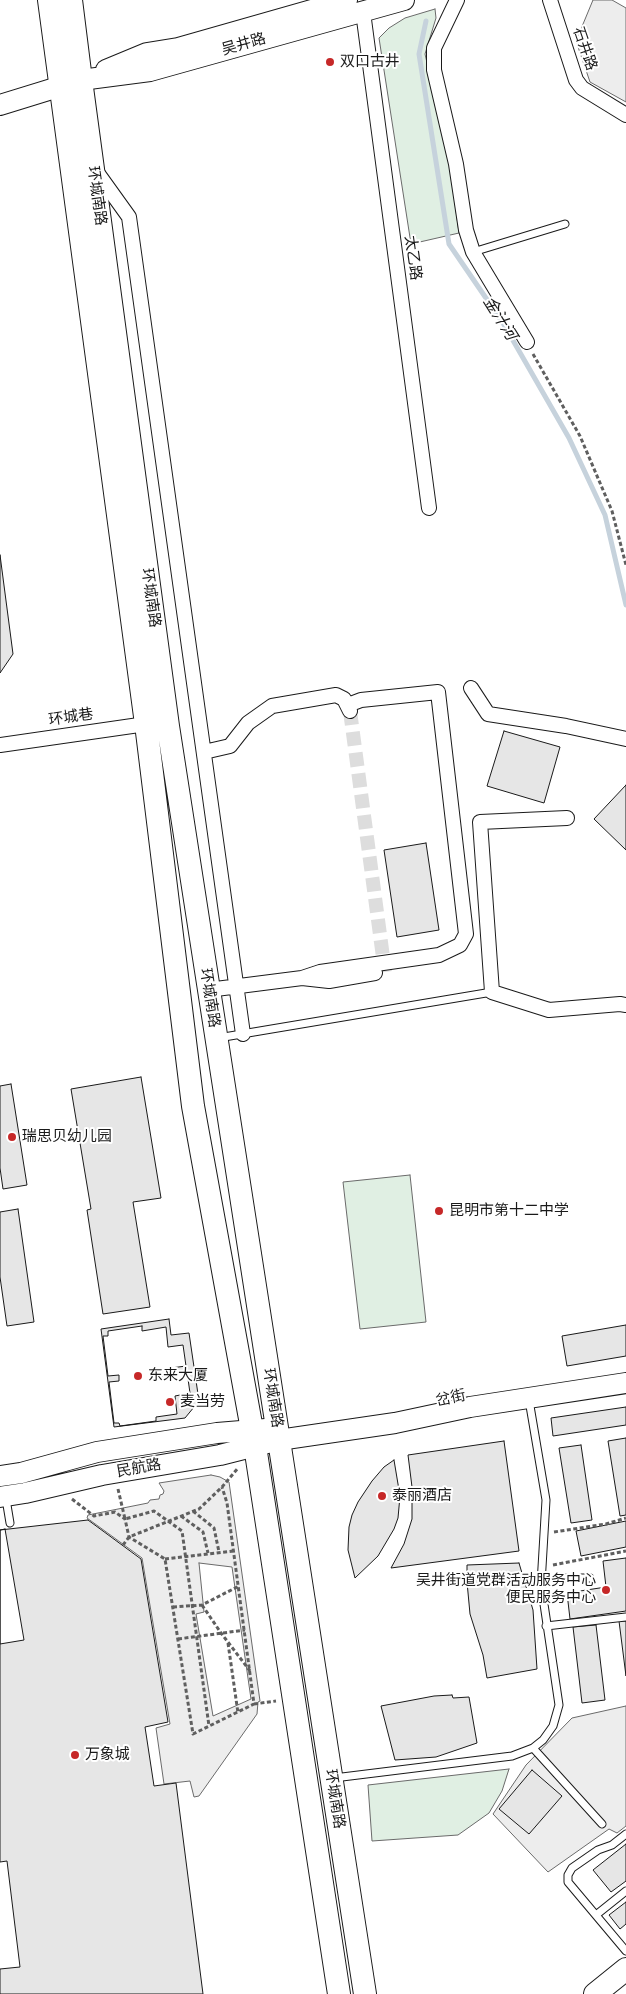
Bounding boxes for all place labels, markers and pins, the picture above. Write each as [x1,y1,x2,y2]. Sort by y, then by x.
place label: 双口古井 [340,53,400,71]
marker: 双口古井 [324,56,336,68]
place label: 瑞思贝幼儿园 [22,1128,112,1146]
marker: 瑞思贝幼儿园 [6,1131,18,1143]
place label: 昆明市第十二中学 [449,1202,569,1220]
marker: 昆明市第十二中学 [433,1205,445,1217]
place label: 东来大厦 [148,1367,208,1385]
marker: 东来大厦 [132,1370,144,1382]
place label: 麦当劳 [180,1393,225,1411]
marker: 麦当劳 [164,1396,176,1408]
place label: 泰丽酒店 [392,1487,452,1505]
marker: 泰丽酒店 [376,1490,388,1502]
place label: 吴井街道党群活动服务中心 便民服务中心 [416,1572,596,1607]
marker: 吴井街道党群活动服务中心 便民服务中心 [600,1584,612,1596]
place label: 万象城 [85,1746,130,1764]
marker: 万象城 [69,1749,81,1761]

